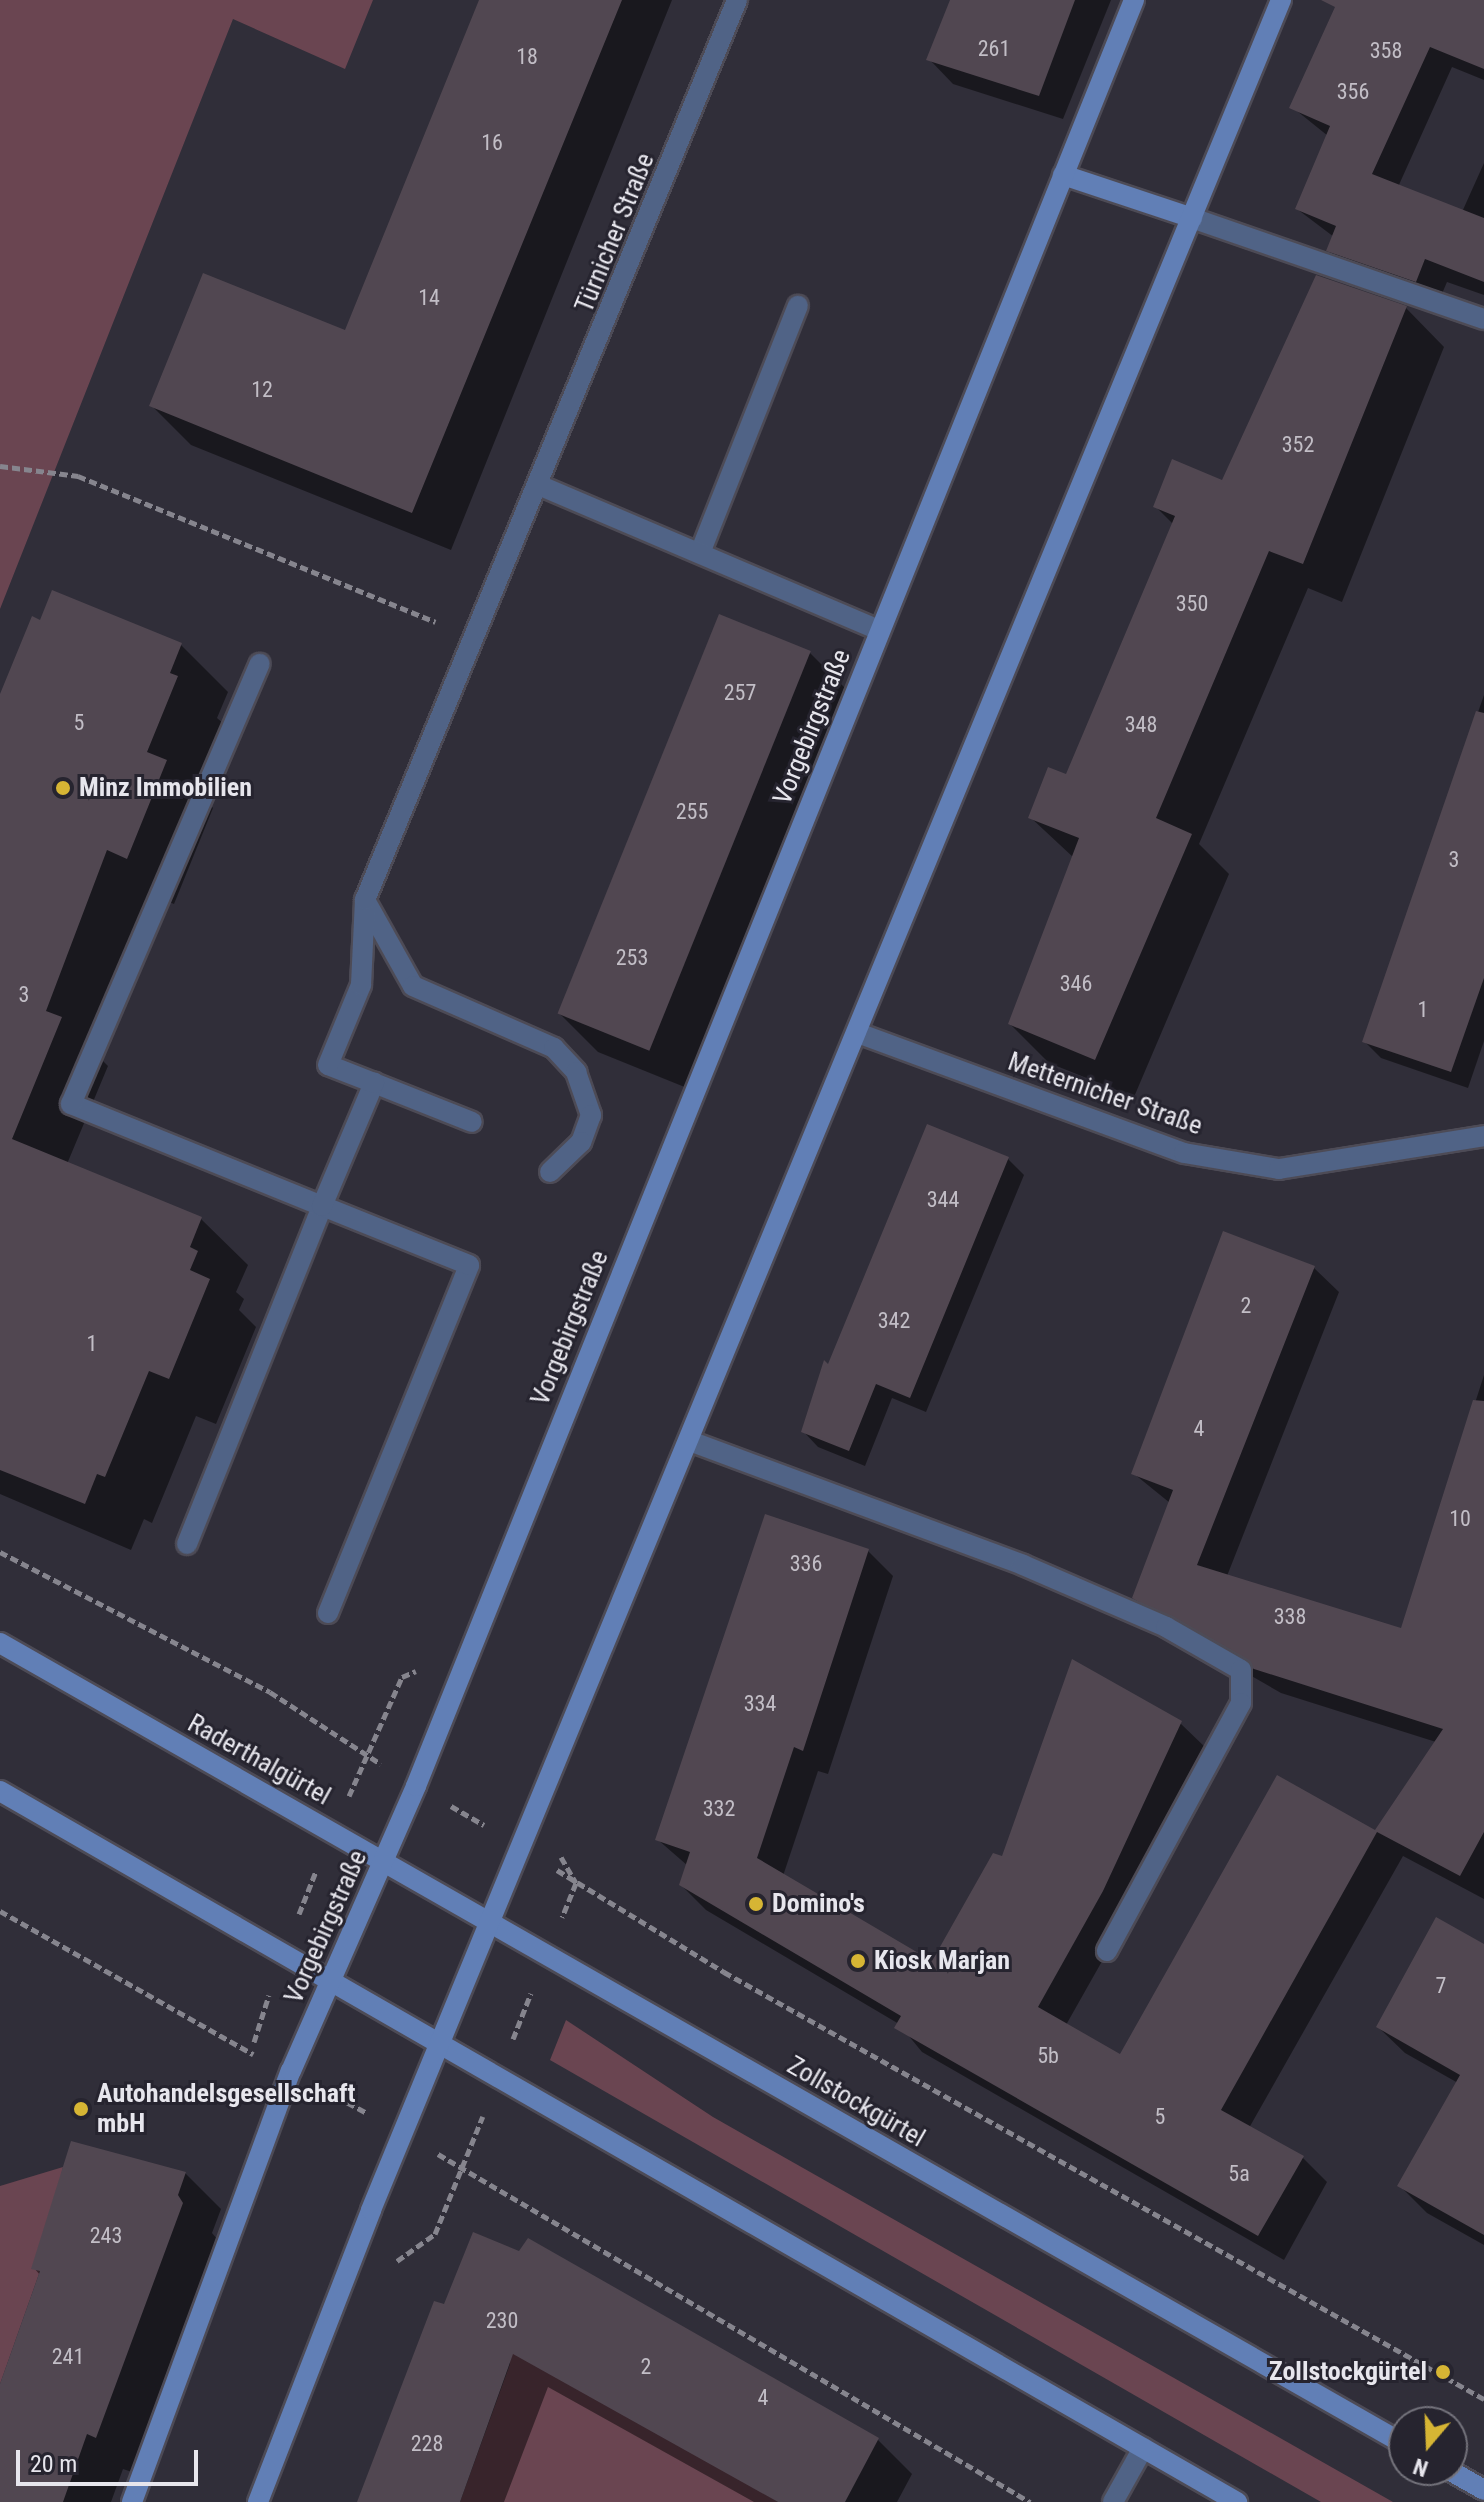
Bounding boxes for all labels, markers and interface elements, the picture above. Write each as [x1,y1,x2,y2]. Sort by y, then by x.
house number: 261 [978,36,1010,62]
house number: 358 [1370,38,1402,64]
house number: 18 [516,44,538,70]
house number: 356 [1337,79,1369,105]
house number: 16 [481,130,503,156]
street label: Türnicher Straße [569,149,661,317]
house number: 14 [418,285,440,311]
house number: 12 [251,377,273,403]
house number: 352 [1282,432,1314,458]
house number: 350 [1176,591,1208,617]
street label: Vorgebirgstraße [767,645,857,809]
house number: 257 [724,680,756,706]
house number: 5 [74,710,84,736]
house number: 348 [1125,712,1157,738]
place label: Minz Immobilien [79,772,252,804]
marker: Minz Immobilien [54,779,72,797]
house number: 255 [676,799,708,825]
house number: 3 [1449,847,1459,873]
house number: 253 [616,945,648,971]
house number: 346 [1060,971,1092,997]
house number: 3 [19,982,29,1008]
house number: 1 [1418,997,1428,1023]
street label: Metternicher Straße [1004,1046,1206,1142]
house number: 344 [927,1187,959,1213]
street label: Vorgebirgstraße [525,1246,615,1410]
house number: 2 [1241,1293,1251,1319]
house number: 342 [878,1308,910,1334]
house number: 1 [87,1331,97,1357]
house number: 4 [1194,1416,1204,1442]
house number: 10 [1449,1506,1471,1532]
house number: 336 [790,1551,822,1577]
house number: 338 [1274,1604,1306,1630]
house number: 334 [744,1691,776,1717]
street label: Raderthalgürtel [182,1708,336,1812]
house number: 332 [703,1796,735,1822]
street label: Vorgebirgstraße [278,1846,374,2008]
place label: Domino's [772,1888,865,1920]
marker: Domino's [747,1895,765,1913]
place label: Kiosk Marjan [874,1945,1010,1977]
marker: Kiosk Marjan [849,1952,867,1970]
house number: 7 [1436,1973,1446,1999]
house number: 5b [1037,2043,1059,2069]
street label: Zollstockgürtel [782,2050,930,2154]
place label: Autohandelsgesellschaft mbH [97,2078,355,2140]
marker: Autohandelsgesellschaft mbH [72,2100,90,2118]
house number: 5 [1155,2104,1165,2130]
house number: 5a [1228,2161,1250,2187]
house number: 243 [90,2223,122,2249]
house number: 230 [486,2308,518,2334]
house number: 241 [52,2344,84,2370]
house number: 2 [641,2354,651,2380]
place label: Zollstockgürtel [1269,2356,1427,2388]
marker: Zollstockgürtel [1434,2363,1452,2381]
house number: 4 [758,2385,768,2411]
north arrow [1388,2406,1468,2486]
house number: 228 [411,2431,443,2457]
scale bar [20,2434,202,2484]
text: 20 m [30,2450,77,2478]
text: N [1410,2453,1431,2481]

